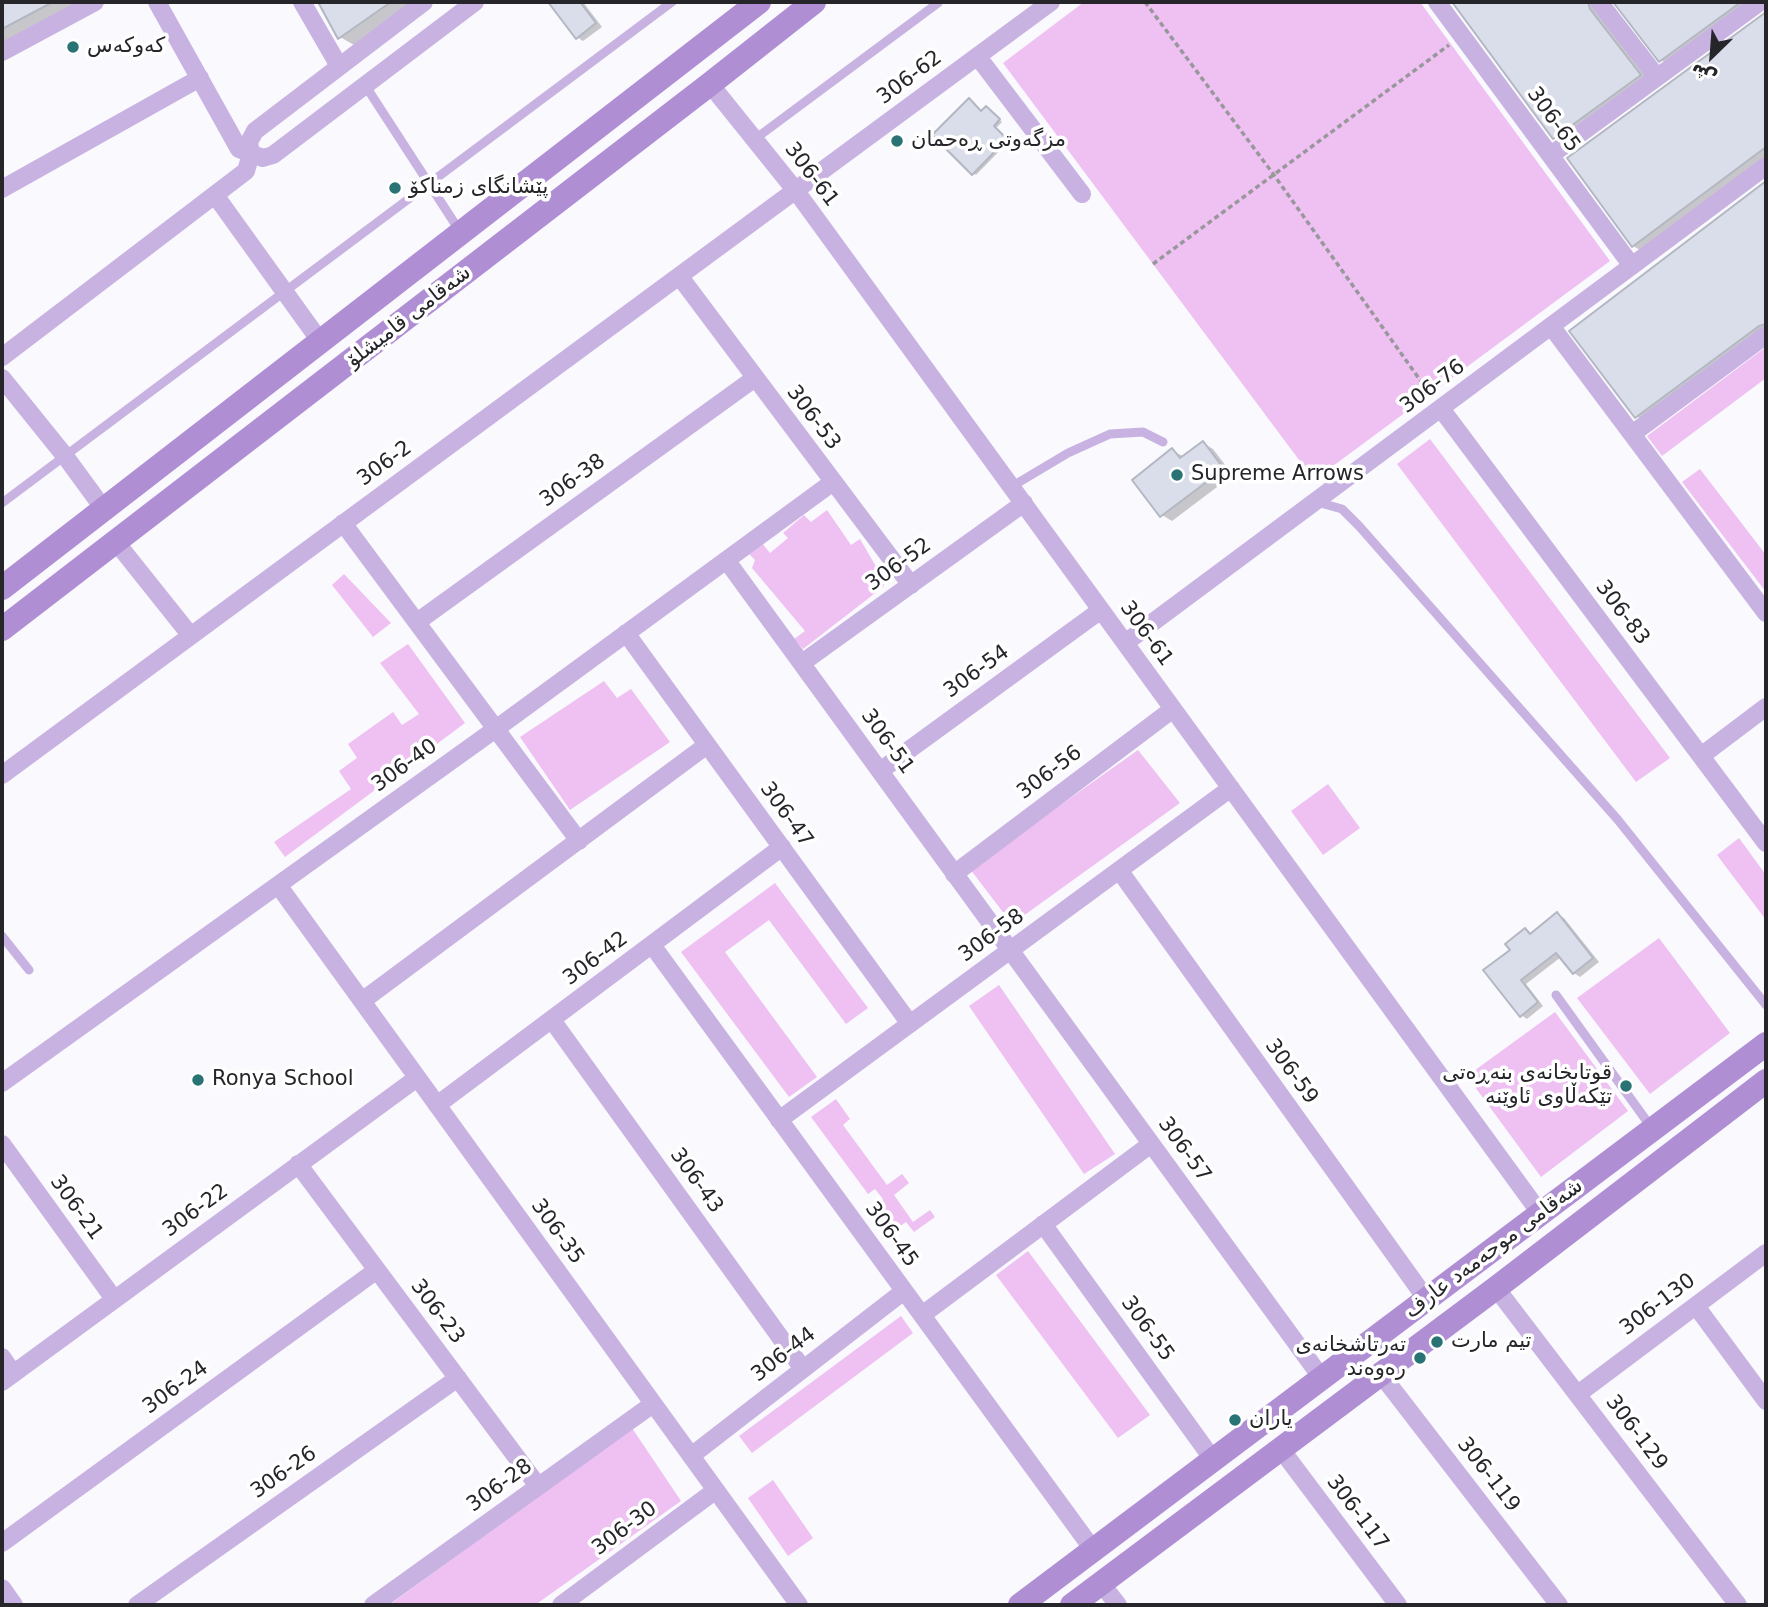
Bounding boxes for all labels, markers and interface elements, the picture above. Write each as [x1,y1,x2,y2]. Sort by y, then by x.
north arrow [1677,21,1747,91]
place label: كه‌وكه‌س [87,34,165,60]
marker: كه‌وكه‌س [65,39,81,55]
street label: 306-62 [873,46,947,110]
text: ش [1687,60,1720,91]
street label: 306-65 [1521,83,1585,157]
place label: مزگەوتی ڕەحمان [911,128,1066,154]
marker: مزگەوتی ڕەحمان [889,133,905,149]
street label: 306-61 [779,138,843,212]
place label: پێشانگای زمناكۆ [409,175,548,201]
marker: پێشانگای زمناكۆ [387,180,403,196]
street label: شەقامی قامیشلۆ [342,261,476,373]
street label: 306-76 [1396,355,1470,419]
street label: 306-53 [781,381,845,455]
street label: 306-2 [353,436,417,492]
street label: 306-38 [536,449,610,513]
place label: Supreme Arrows [1191,462,1364,488]
marker: Supreme Arrows [1169,467,1185,483]
street label: 306-52 [862,533,936,597]
street label: 306-83 [1590,576,1654,650]
street label: 306-61 [1114,597,1178,671]
street label: 306-54 [940,640,1014,704]
street label: 306-51 [855,705,919,779]
street label: 306-40 [368,734,442,798]
street label: 306-56 [1013,741,1087,805]
street label: 306-47 [754,778,818,852]
street label: 306-58 [955,904,1029,968]
street label: 306-42 [559,927,633,991]
street label: 306-59 [1259,1035,1323,1109]
place label: قوتابخانەی بنەڕەتی تێکەڵاوی ئاوێنە [1442,1061,1612,1111]
place label: Ronya School [212,1067,353,1093]
marker: Ronya School [190,1072,206,1088]
marker: قوتابخانەی بنەڕەتی تێکەڵاوی ئاوێنە [1618,1078,1634,1094]
street label: 306-57 [1152,1113,1216,1187]
street label: 306-43 [664,1144,728,1218]
street label: 306-21 [44,1171,108,1245]
street label: شەقامی موحەمەد عارف [1400,1174,1588,1324]
street label: 306-22 [159,1179,233,1243]
street label: 306-35 [525,1195,589,1269]
street label: 306-45 [859,1198,923,1272]
street label: 306-130 [1615,1269,1701,1341]
street label: 306-23 [405,1275,469,1349]
street label: 306-55 [1115,1292,1179,1366]
street label: 306-44 [747,1322,821,1388]
place label: تيم مارت [1451,1329,1531,1355]
place label: ته‌رتاشخانه‌ی ره‌وه‌ند [1295,1333,1406,1383]
marker: تيم مارت [1429,1334,1445,1350]
marker: ته‌رتاشخانه‌ی ره‌وه‌ند [1412,1350,1428,1366]
street label: 306-24 [139,1356,213,1420]
street label: 306-129 [1600,1390,1672,1476]
place label: یاران [1249,1407,1293,1433]
marker: یاران [1227,1412,1243,1428]
street label: 306-119 [1451,1433,1525,1517]
street label: 306-26 [246,1441,322,1505]
street label: 306-28 [463,1454,537,1518]
street label: 306-117 [1321,1470,1393,1556]
street label: 306-30 [588,1497,662,1561]

